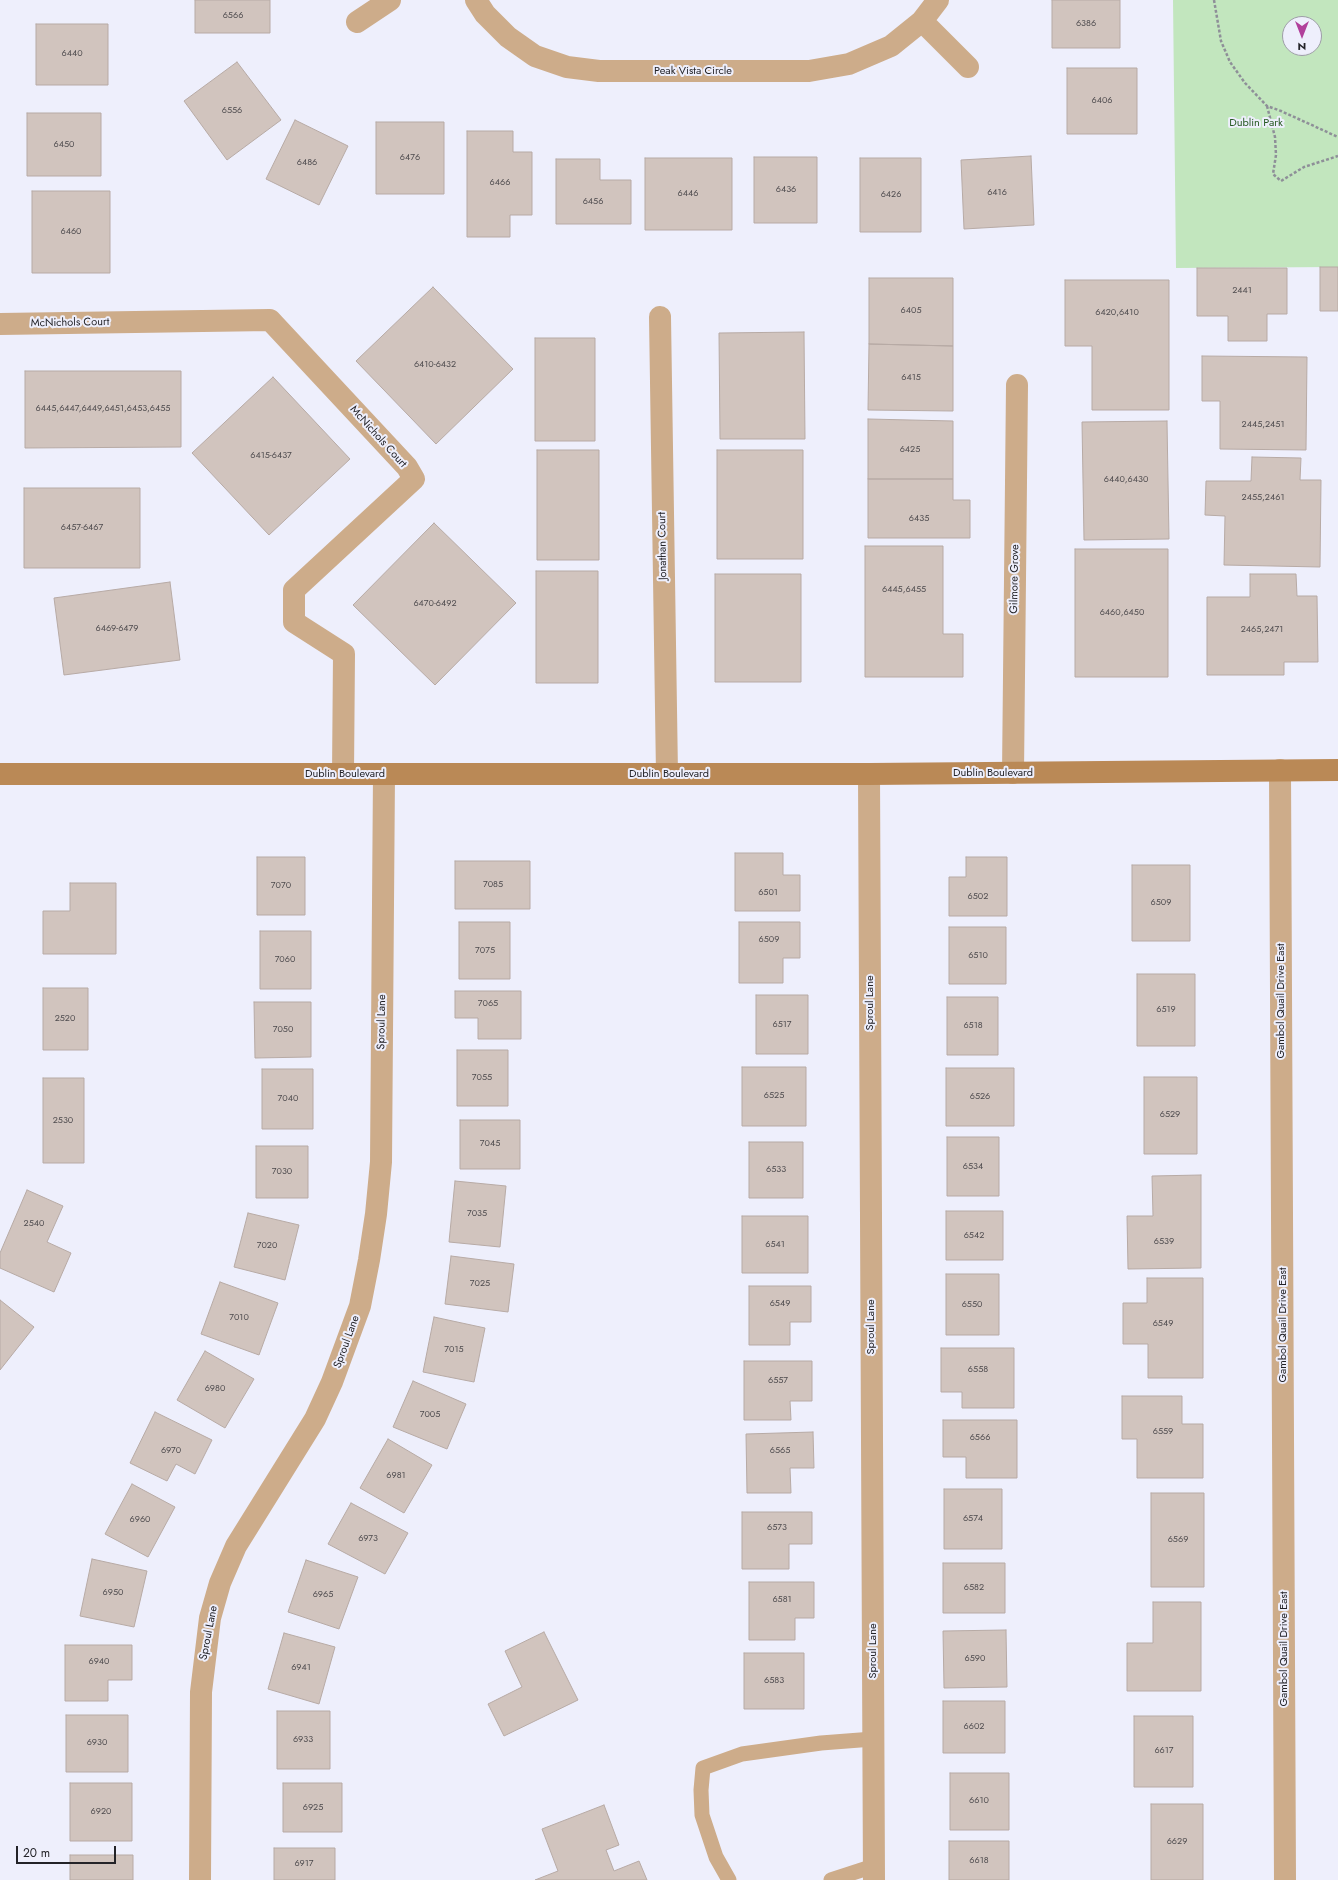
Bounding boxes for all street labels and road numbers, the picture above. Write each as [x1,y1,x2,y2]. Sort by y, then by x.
street label: Peak Vista Circle [654,64,732,78]
street label: McNichols Court [31,316,109,330]
street label: McNichols Court [347,403,409,471]
street label: Jonathan Court [656,512,670,580]
street label: Gilmore Grove [1008,544,1022,614]
street label: Dublin Boulevard [953,766,1033,780]
street label: Dublin Boulevard [305,767,385,781]
street label: Dublin Boulevard [629,767,709,781]
street label: Gambol Quail Drive East [1274,943,1288,1059]
street label: Sproul Lane [863,975,877,1031]
street label: Sproul Lane [375,994,389,1050]
street label: Gambol Quail Drive East [1276,1267,1290,1383]
street label: Sproul Lane [864,1299,878,1355]
street label: Sproul Lane [331,1314,363,1370]
street label: Gambol Quail Drive East [1277,1591,1291,1707]
street label: Sproul Lane [197,1605,221,1661]
street label: Sproul Lane [866,1623,880,1679]

